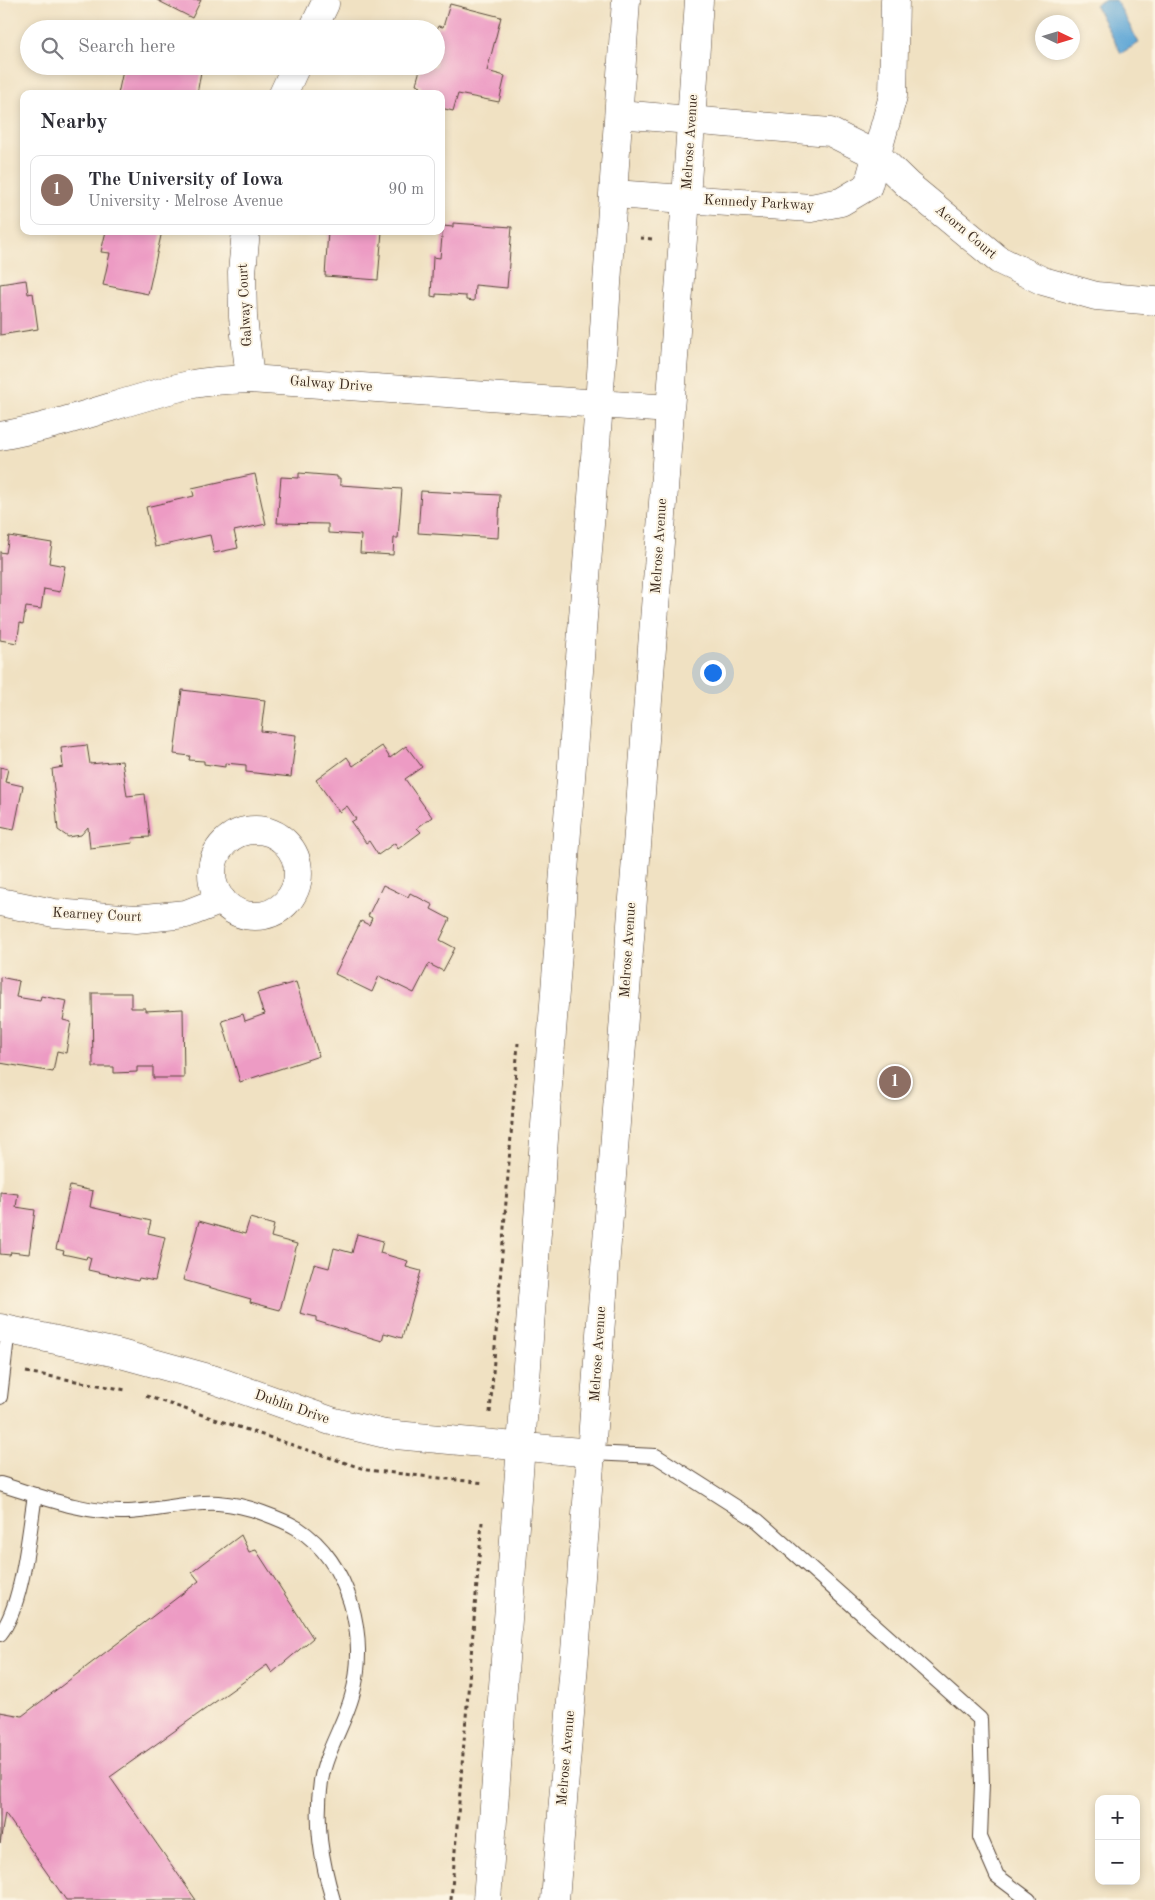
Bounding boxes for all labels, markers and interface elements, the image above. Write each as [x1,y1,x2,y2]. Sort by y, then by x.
north arrow [1035,15,1080,60]
search box [20,20,445,75]
icon: search [38,34,66,62]
text: Search here [78,38,175,57]
street label: Melrose Avenue [680,94,700,190]
text: Nearby [40,112,108,133]
text: The University of Iowa [88,171,283,190]
text: 1 [52,182,62,198]
text: 90 m [388,182,424,198]
street label: Kennedy Parkway [703,193,815,213]
text: University · Melrose Avenue [88,194,283,210]
street label: Acorn Court [933,202,999,262]
street label: Galway Court [236,263,254,347]
street label: Galway Drive [289,374,373,394]
street label: Melrose Avenue [649,498,669,594]
your location [700,660,726,686]
street label: Melrose Avenue [618,902,638,998]
street label: Kearney Court [52,906,142,924]
pin: 1 [879,1063,911,1101]
street label: Melrose Avenue [588,1306,608,1402]
street label: Dublin Drive [253,1388,331,1426]
street label: Melrose Avenue [555,1710,577,1806]
map controls [1095,1795,1140,1885]
button: + [1095,1795,1140,1840]
button: − [1095,1840,1140,1885]

